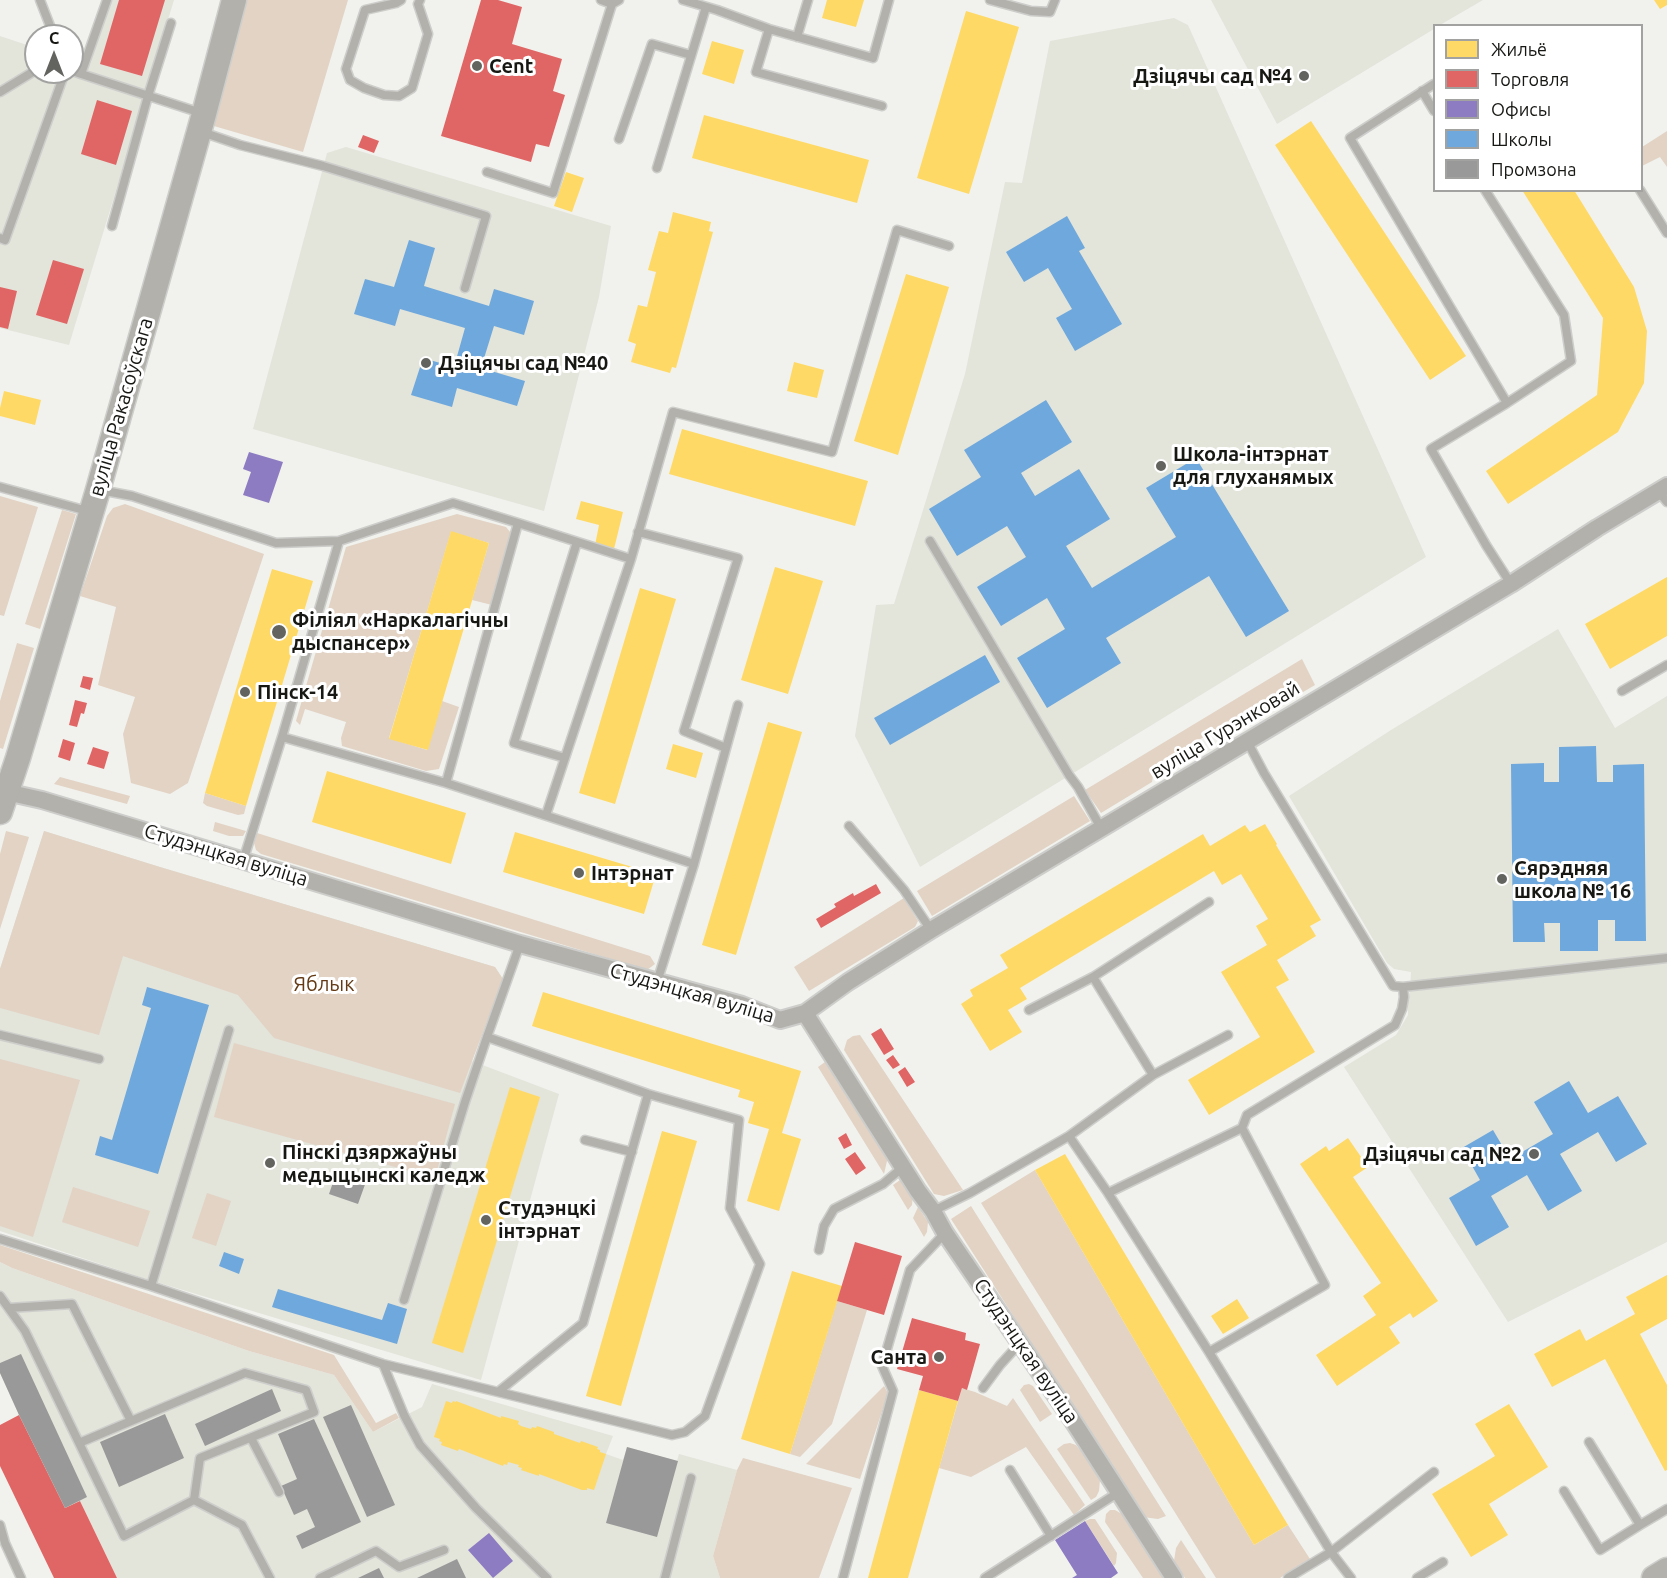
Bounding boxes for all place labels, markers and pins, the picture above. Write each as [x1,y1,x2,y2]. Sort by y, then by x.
place label: Cent [489,54,533,78]
marker: Cent [470,59,484,73]
place label: Дзіцячы сад №4 [1133,64,1292,88]
marker: Дзіцячы сад №4 [1297,69,1311,83]
place label: Дзіцячы сад №40 [438,351,608,375]
marker: Дзіцячы сад №40 [419,356,433,370]
place label: Школа-інтэрнат для глуханямых [1173,442,1334,489]
marker: Школа-інтэрнат для глуханямых [1154,459,1168,473]
place label: Філіял «Наркалагічны дыспансер» [292,608,509,655]
marker: Філіял «Наркалагічны дыспансер» [270,623,288,641]
place label: Пінск-14 [257,680,338,704]
marker: Пінск-14 [238,685,252,699]
place label: Сярэдняя школа № 16 [1514,856,1631,903]
place label: Інтэрнат [591,861,674,885]
marker: Інтэрнат [572,866,586,880]
marker: Сярэдняя школа № 16 [1495,872,1509,886]
place label: Пінскі дзяржаўны медыцынскі каледж [282,1140,485,1187]
place label: Дзіцячы сад №2 [1363,1142,1522,1166]
marker: Дзіцячы сад №2 [1527,1147,1541,1161]
marker: Пінскі дзяржаўны медыцынскі каледж [263,1156,277,1170]
place label: Студэнцкі інтэрнат [498,1196,596,1243]
marker: Студэнцкі інтэрнат [479,1213,493,1227]
place label: Санта [870,1345,927,1369]
marker: Санта [932,1350,946,1364]

